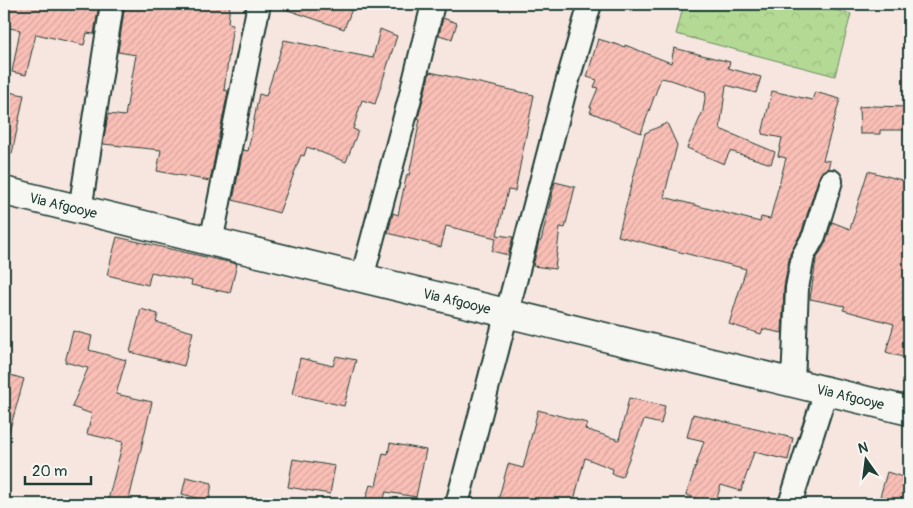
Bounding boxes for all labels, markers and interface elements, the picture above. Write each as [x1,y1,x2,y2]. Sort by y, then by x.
street label: Via Afgooye [28,189,99,222]
street label: Via Afgooye [421,285,492,318]
street label: Via Afgooye [815,381,886,414]
north arrow [840,436,890,486]
text: N [856,438,870,457]
scale bar [25,453,91,485]
text: 20 m [32,462,67,481]

